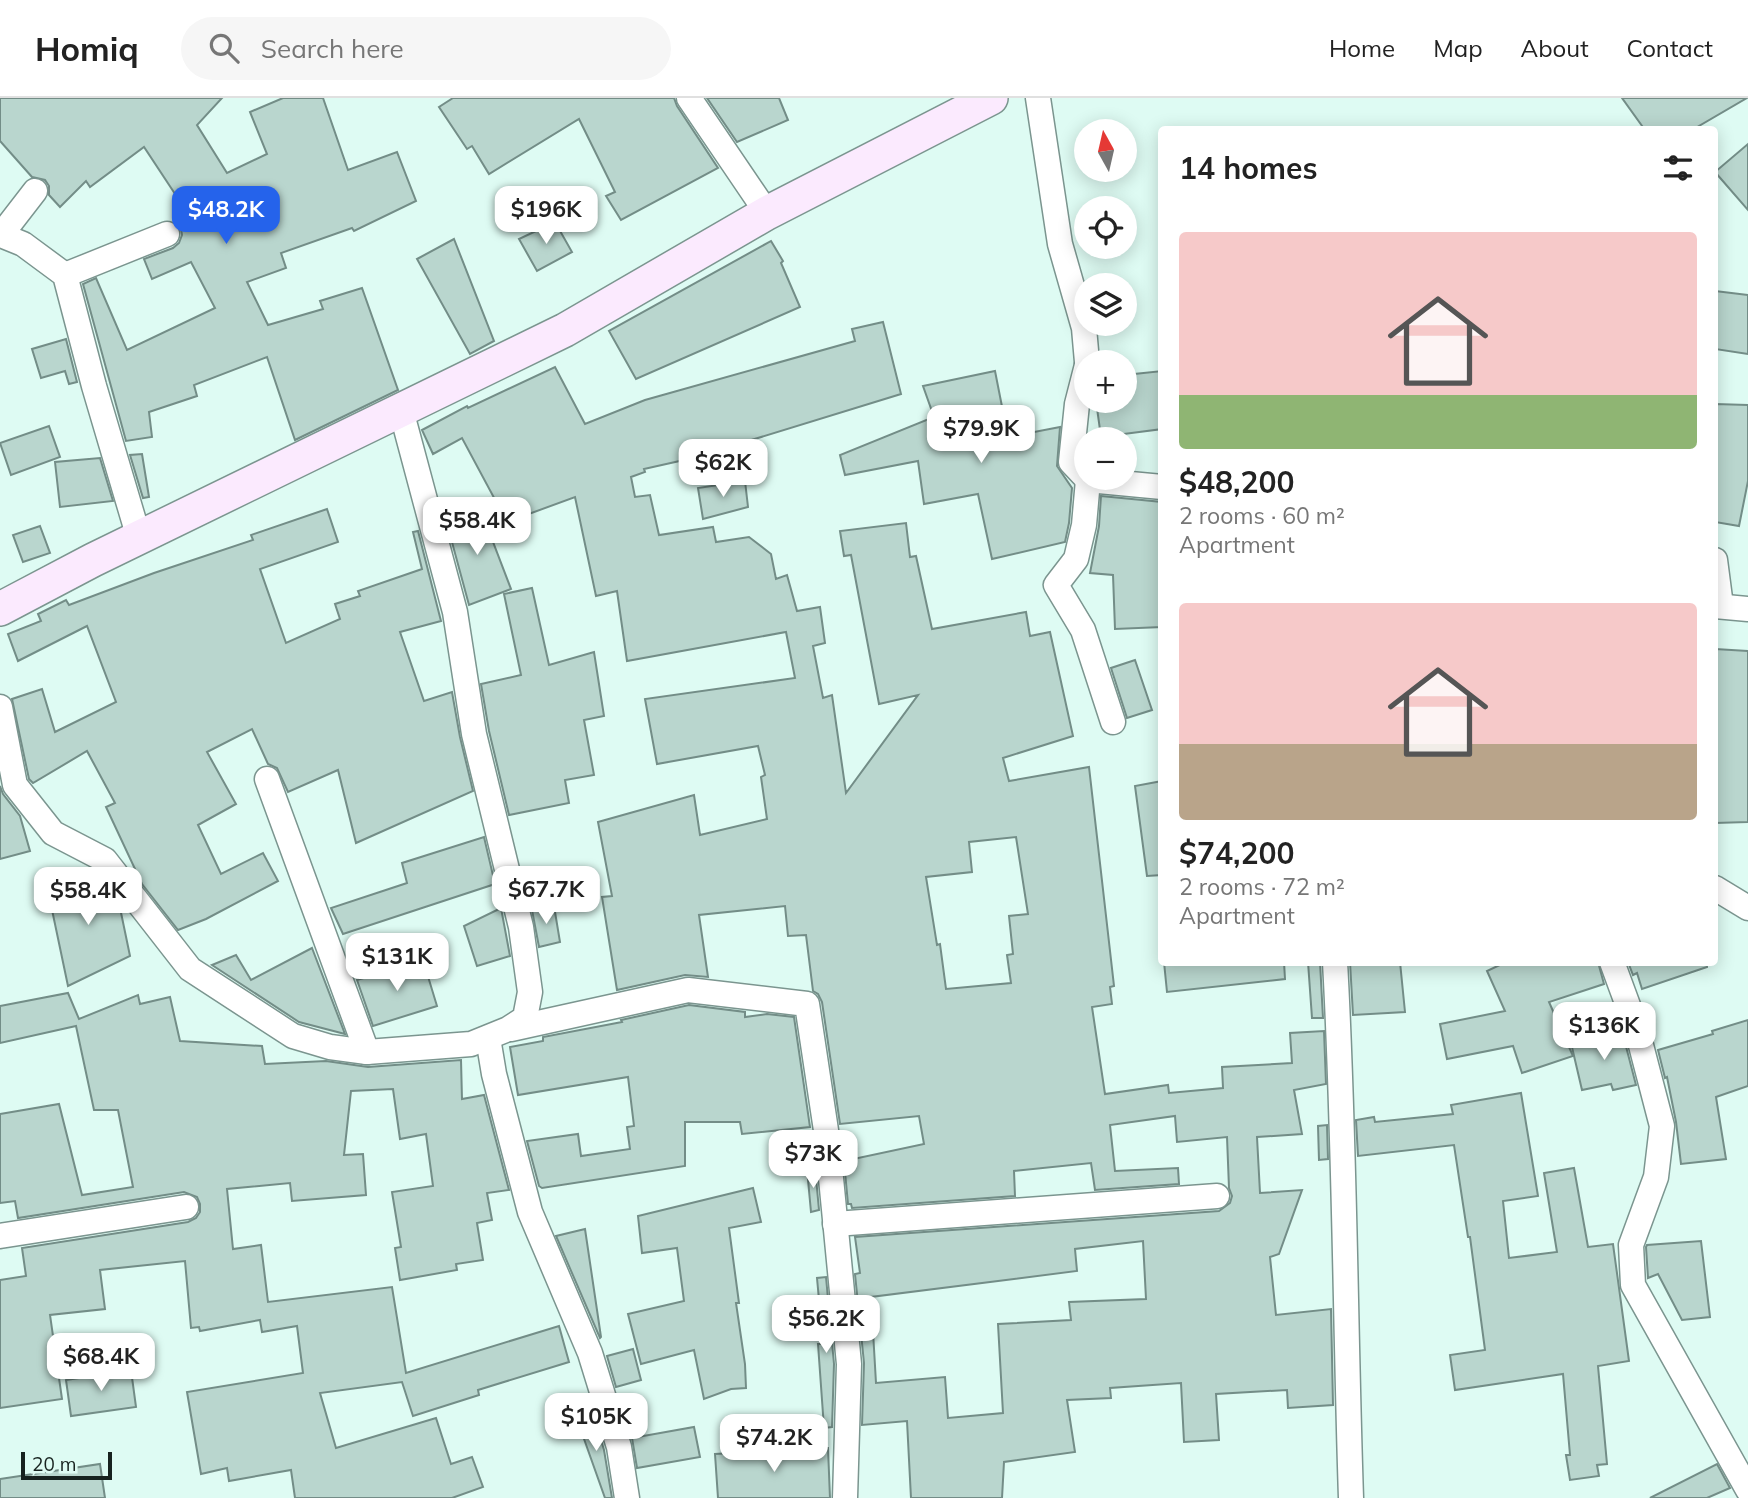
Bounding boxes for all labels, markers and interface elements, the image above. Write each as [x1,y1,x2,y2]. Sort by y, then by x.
search box [181,17,671,80]
text: Homiq [35,28,139,69]
icon: search [205,29,243,67]
text: Search here [261,32,404,65]
text: Home [1329,33,1395,63]
text: Map [1433,33,1483,63]
text: About [1521,33,1589,63]
text: Contact [1627,33,1713,63]
north arrow [1074,119,1138,182]
map controls [1074,119,1137,490]
text: 14 homes [1179,149,1318,187]
icon: filters [1659,149,1697,187]
pin: $48.2K [169,186,283,246]
pin: $196K [497,186,595,246]
text: $48.2K [188,194,264,223]
text: $196K [511,194,581,223]
button: locate [1074,196,1137,259]
button: layers [1074,273,1137,336]
icon: home [1375,278,1501,404]
button: + [1074,350,1137,413]
pin: $79.9K [924,406,1038,465]
text: $79.9K [943,413,1019,442]
button: − [1074,427,1137,490]
pin: $62K [682,440,764,499]
text: $62K [695,447,751,476]
text: $48,200 [1179,463,1294,501]
pin: $58.4K [420,498,534,557]
text: 2 rooms · 60 m² [1179,501,1345,530]
text: $58.4K [439,505,515,534]
text: Apartment [1179,530,1295,559]
icon: home [1375,649,1501,775]
text: $74,200 [1179,834,1294,872]
pin: $67.7K [489,866,603,926]
pin: $58.4K [31,868,145,927]
text: 2 rooms · 72 m² [1179,872,1345,901]
text: $67.7K [508,874,584,903]
text: $58.4K [50,875,126,904]
text: Apartment [1179,901,1295,930]
pin: $131K [348,934,446,993]
text: $131K [362,941,432,970]
pin: $136K [1555,1002,1653,1062]
text: $136K [1569,1010,1639,1039]
pin: $73K [772,1130,854,1190]
text: $73K [785,1138,841,1167]
pin: $56.2K [769,1296,883,1355]
text: $56.2K [788,1303,864,1332]
pin: $68.4K [44,1334,158,1393]
text: $68.4K [63,1341,139,1370]
pin: $105K [547,1394,645,1453]
text: $105K [561,1401,631,1430]
pin: $74.2K [717,1414,831,1474]
text: $74.2K [736,1422,812,1451]
scale bar [21,1449,112,1481]
text: 20 m [32,1452,76,1476]

